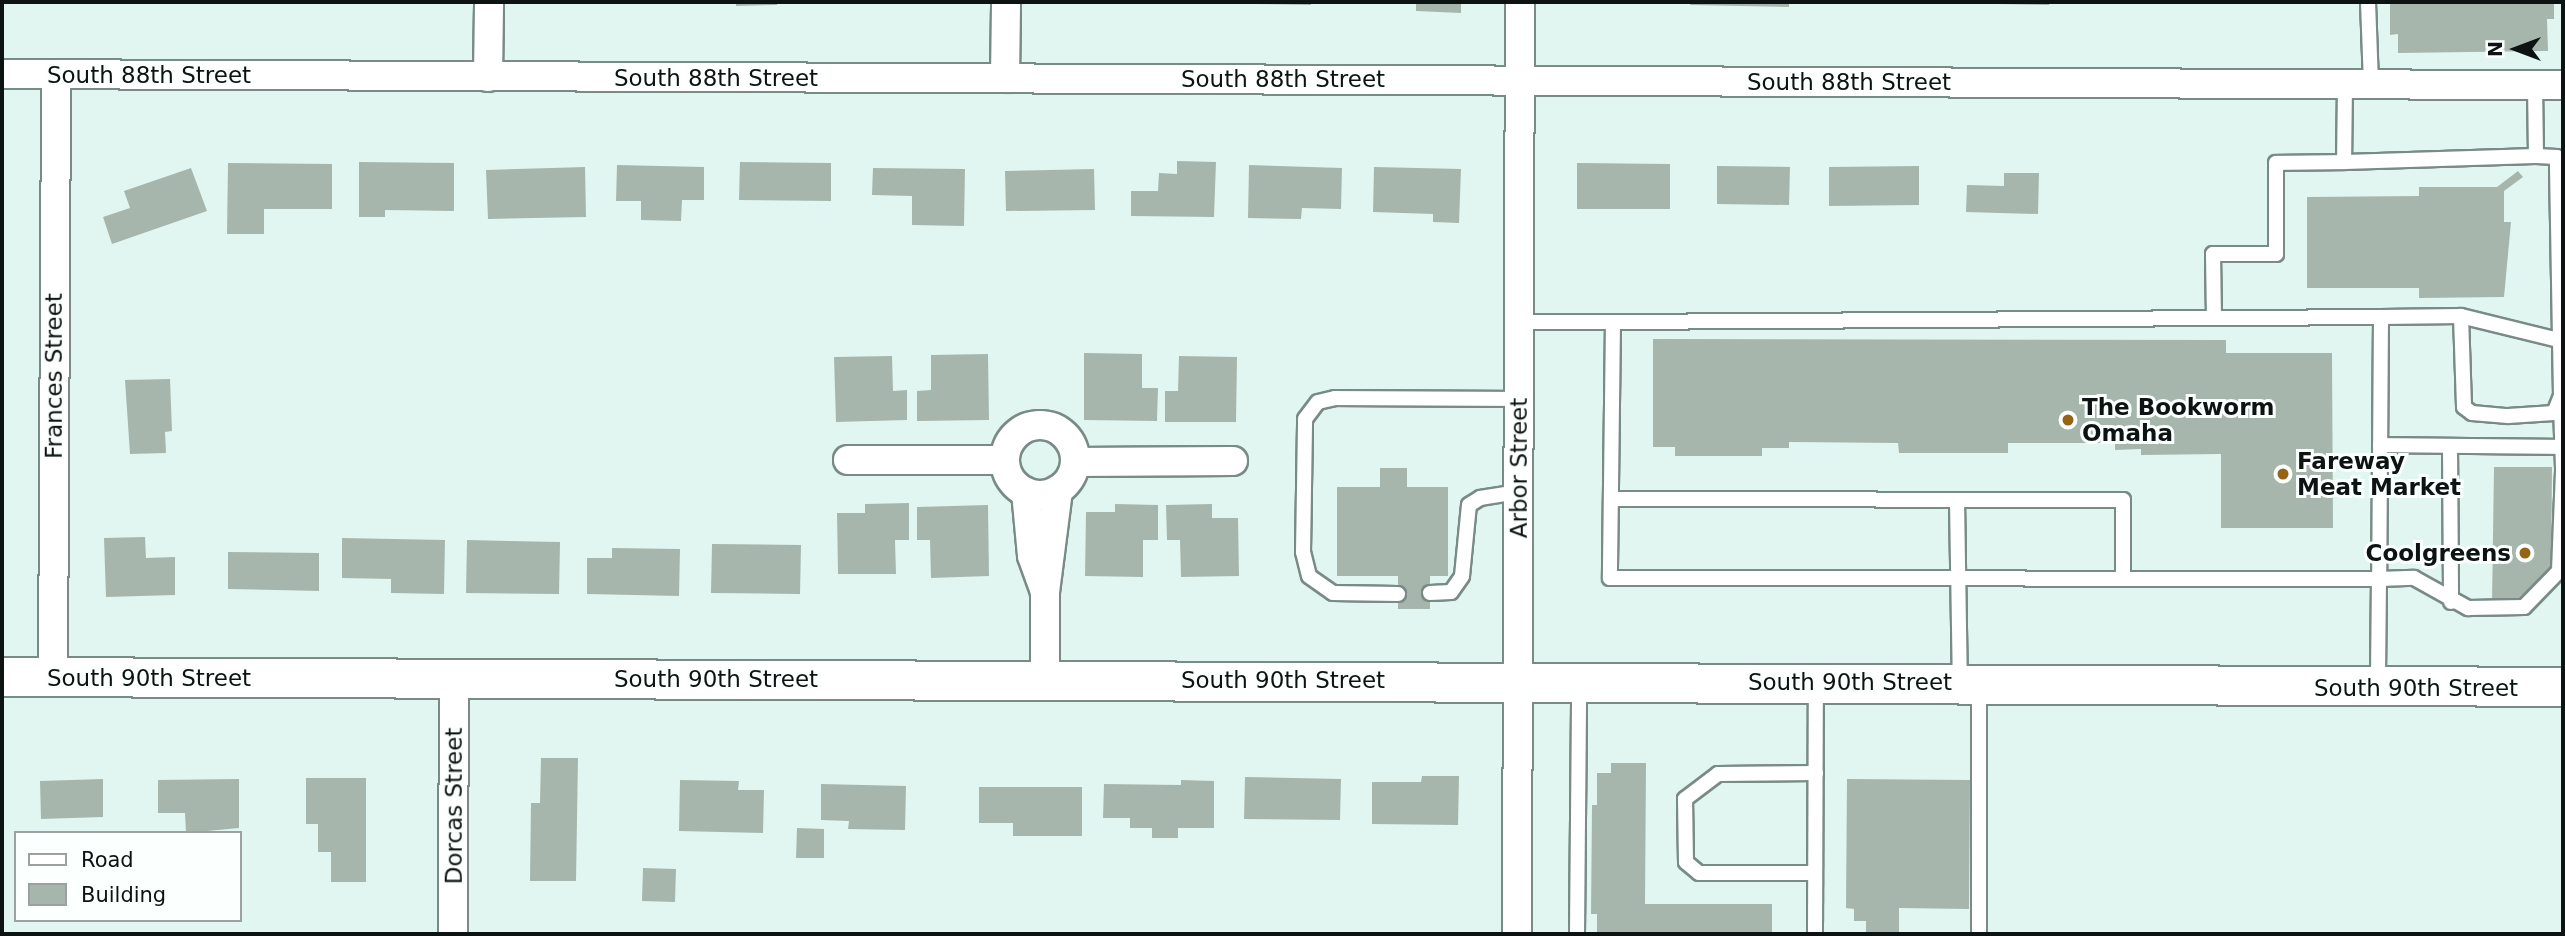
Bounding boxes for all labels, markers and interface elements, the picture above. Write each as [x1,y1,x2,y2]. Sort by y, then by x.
north arrow [2481,14,2551,84]
text: N [2484,41,2506,57]
street label: South 88th Street [47,61,251,89]
street label: South 88th Street [614,64,818,92]
street label: South 88th Street [1181,65,1385,93]
street label: South 88th Street [1747,68,1951,96]
street label: Frances Street [40,293,68,459]
place label: The Bookworm Omaha [2082,393,2274,447]
street label: Arbor Street [1505,398,1533,538]
marker: The Bookworm Omaha [2060,412,2076,428]
place label: Fareway Meat Market [2297,447,2461,501]
marker: Fareway Meat Market [2275,466,2291,482]
place label: Coolgreens [2366,539,2511,567]
marker: Coolgreens [2517,545,2533,561]
street label: South 90th Street [47,664,251,692]
street label: South 90th Street [614,665,818,693]
street label: South 90th Street [1181,666,1385,694]
street label: South 90th Street [1748,668,1952,696]
street label: South 90th Street [2314,674,2518,702]
street label: Dorcas Street [440,728,468,884]
legend [14,831,242,922]
text: Road [81,848,134,872]
text: Building [81,883,166,907]

